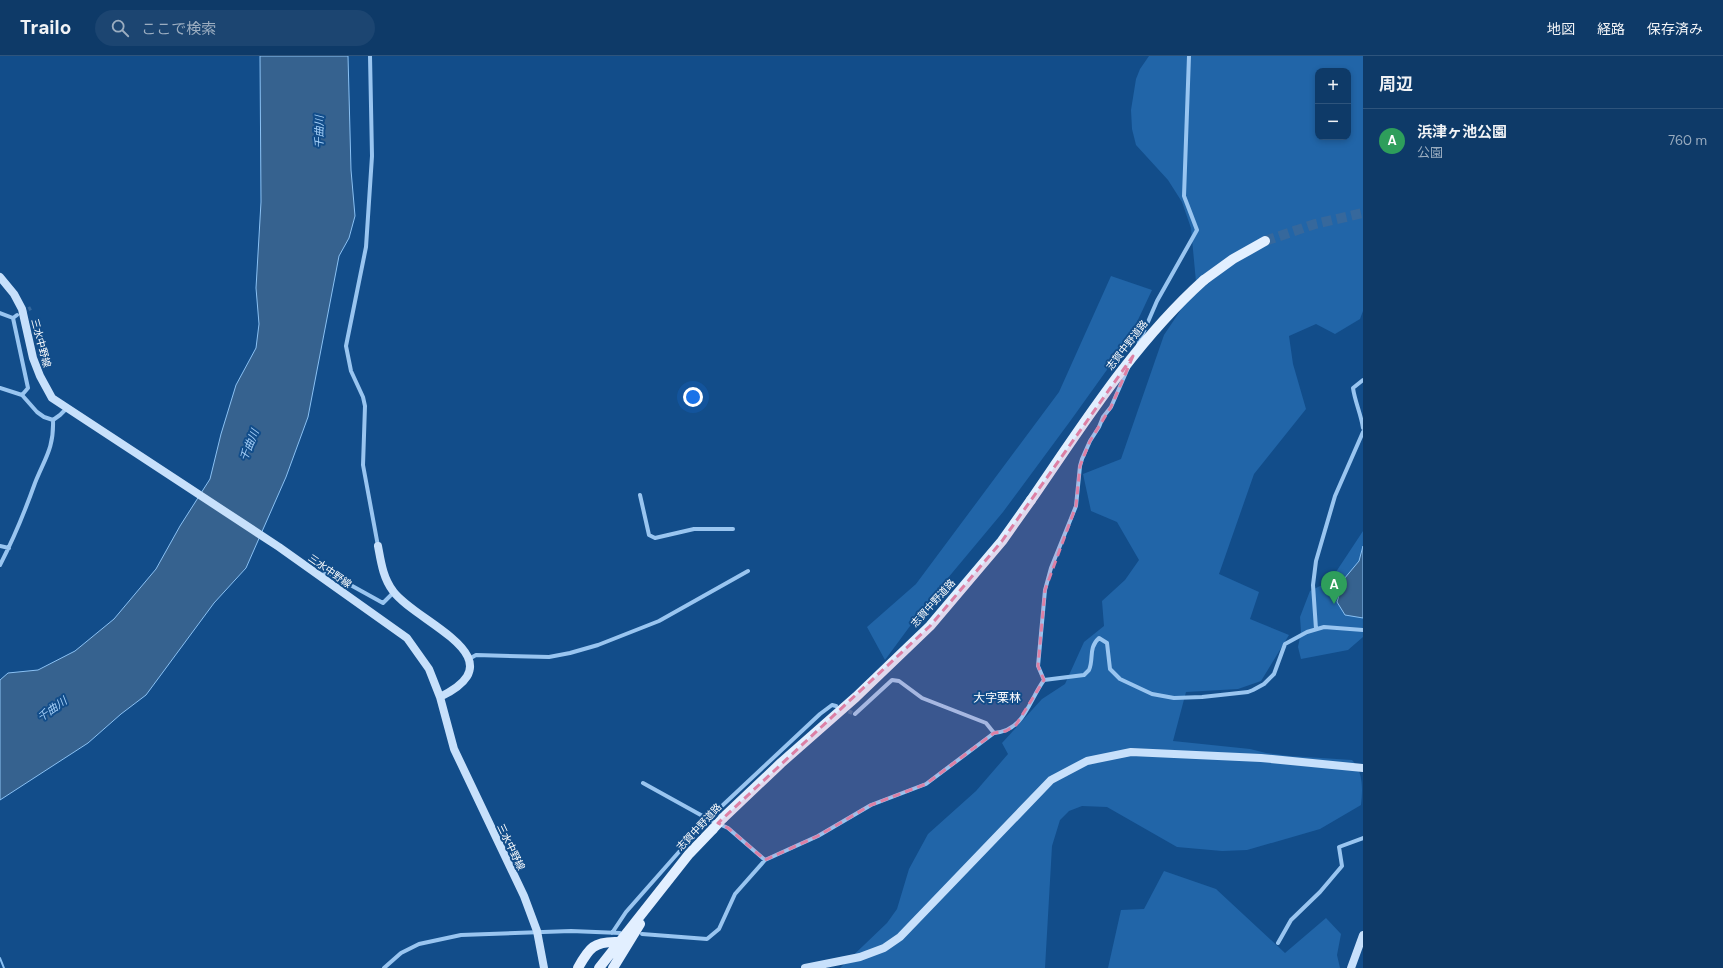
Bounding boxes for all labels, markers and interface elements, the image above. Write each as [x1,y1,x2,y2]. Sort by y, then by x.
search box [95,10,375,46]
text: Trailo [20,15,71,40]
icon: search [109,17,131,39]
text: ここで検索 [141,19,216,39]
text: 地図 [1547,20,1575,38]
text: 経路 [1597,20,1625,38]
text: 保存済み [1647,20,1703,38]
map controls [1315,68,1351,140]
button: + [1315,68,1351,104]
text: 周辺 [1379,73,1413,95]
button: − [1315,104,1351,140]
water label: 千曲川 [312,114,326,149]
text: 浜津ヶ池公園 [1417,122,1507,142]
text: A [1387,132,1397,149]
text: 760 m [1668,132,1707,149]
text: 公園 [1417,144,1443,161]
street label: 三水中野線 [28,317,54,369]
street label: 志賀中野道路 [1103,317,1151,373]
your location [683,387,703,407]
water label: 千曲川 [236,426,262,463]
street label: 三水中野線 [306,551,354,591]
pin: A [1321,571,1347,604]
street label: 志賀中野道路 [908,576,958,630]
district label: 大字栗林 [973,690,1021,706]
water label: 千曲川 [34,693,70,724]
street label: 志賀中野道路 [674,801,724,853]
street label: 三水中野線 [494,822,528,872]

